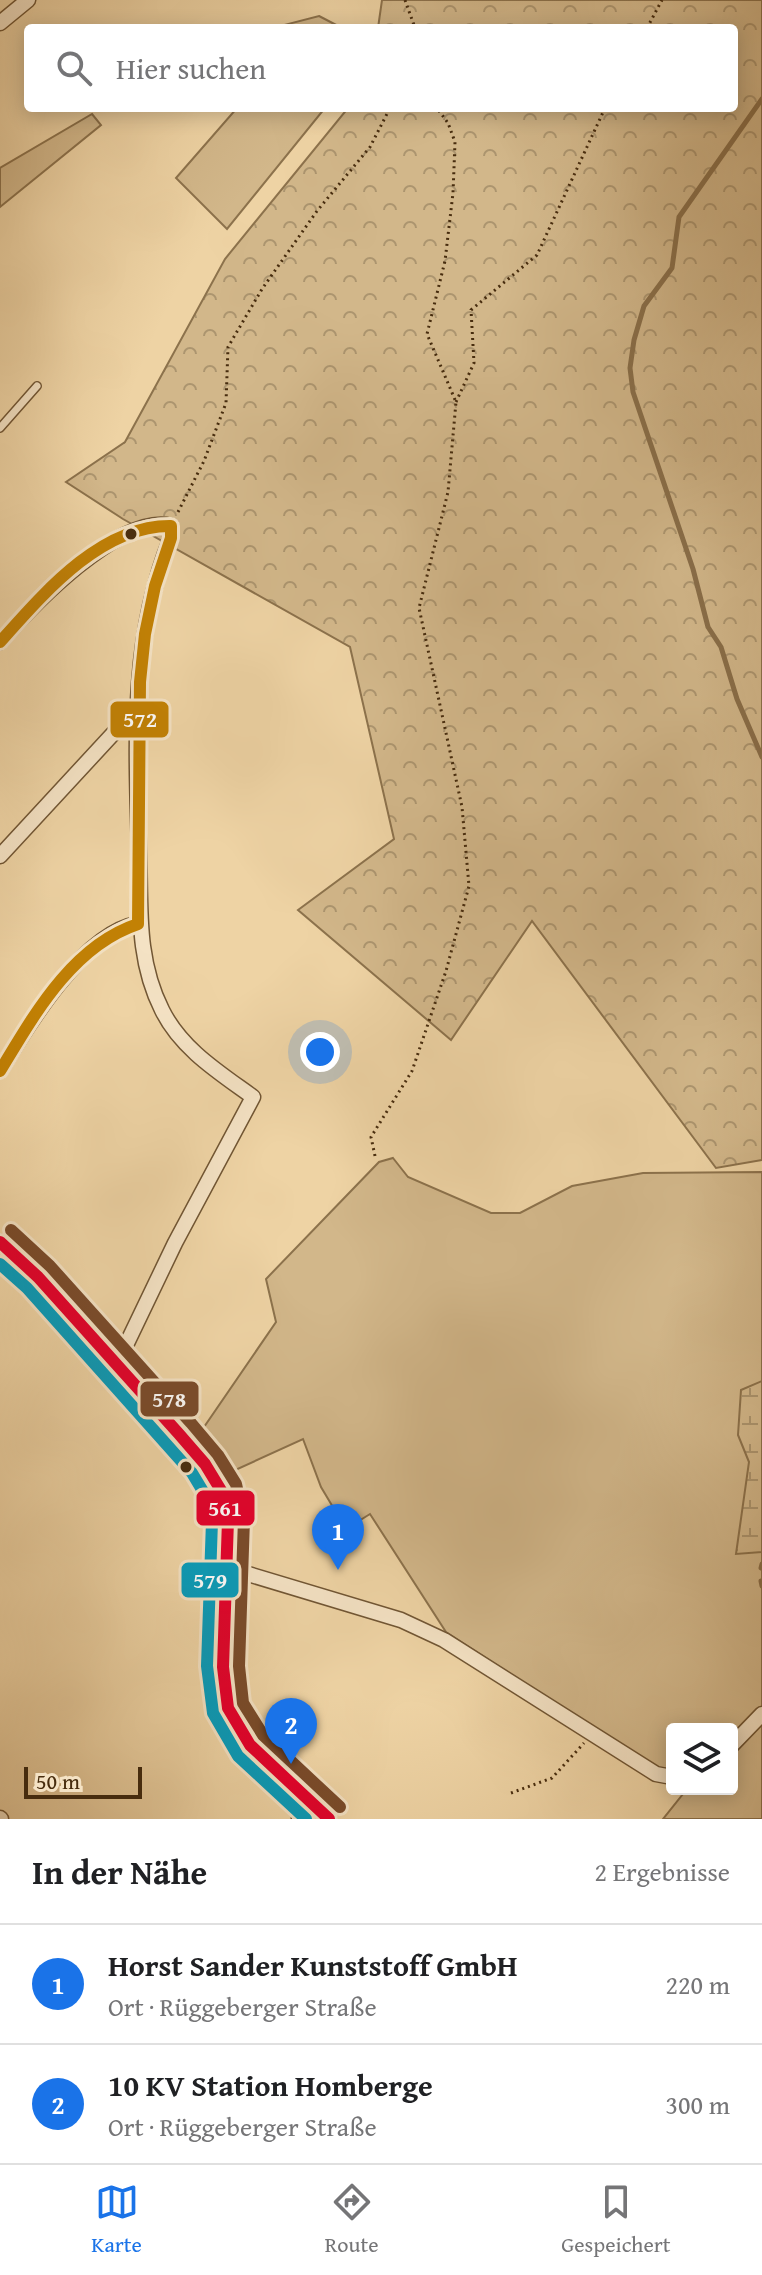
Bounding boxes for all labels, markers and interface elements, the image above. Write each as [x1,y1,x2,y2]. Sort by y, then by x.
search box [24,24,738,112]
icon: search [52,46,96,90]
text: Hier suchen [116,46,266,90]
unlabelled marker [123,526,139,542]
line badge: 572 [109,700,170,739]
text: 572 [123,703,157,735]
your location [300,1032,340,1072]
line badge: 578 [139,1380,200,1418]
text: 578 [152,1383,186,1415]
unlabelled marker [178,1459,194,1475]
line badge: 561 [195,1489,256,1527]
text: 561 [208,1492,242,1524]
pin: 1 [312,1504,364,1570]
line badge: 579 [180,1561,240,1599]
text: 579 [193,1564,227,1596]
pin: 2 [265,1698,317,1764]
map controls [666,1723,738,1795]
button: layers [666,1723,738,1795]
scale bar [24,1763,142,1799]
text: 50 m [36,1765,80,1797]
text: In der Nähe [32,1847,207,1896]
text: 2 Ergebnisse [595,1852,730,1891]
text: Horst Sander Kunststoff GmbH [108,1943,518,1987]
text: 1 [51,1965,65,2004]
text: 220 m [665,1965,730,2004]
text: Ort · Rüggeberger Straße [108,1987,377,2026]
text: 10 KV Station Homberge [108,2063,433,2107]
text: 2 [51,2085,65,2124]
text: 300 m [665,2085,730,2124]
text: Ort · Rüggeberger Straße [108,2107,377,2146]
tab: Karte [91,2180,142,2260]
tab: Route [325,2180,379,2260]
tab: Gespeichert [561,2180,671,2260]

